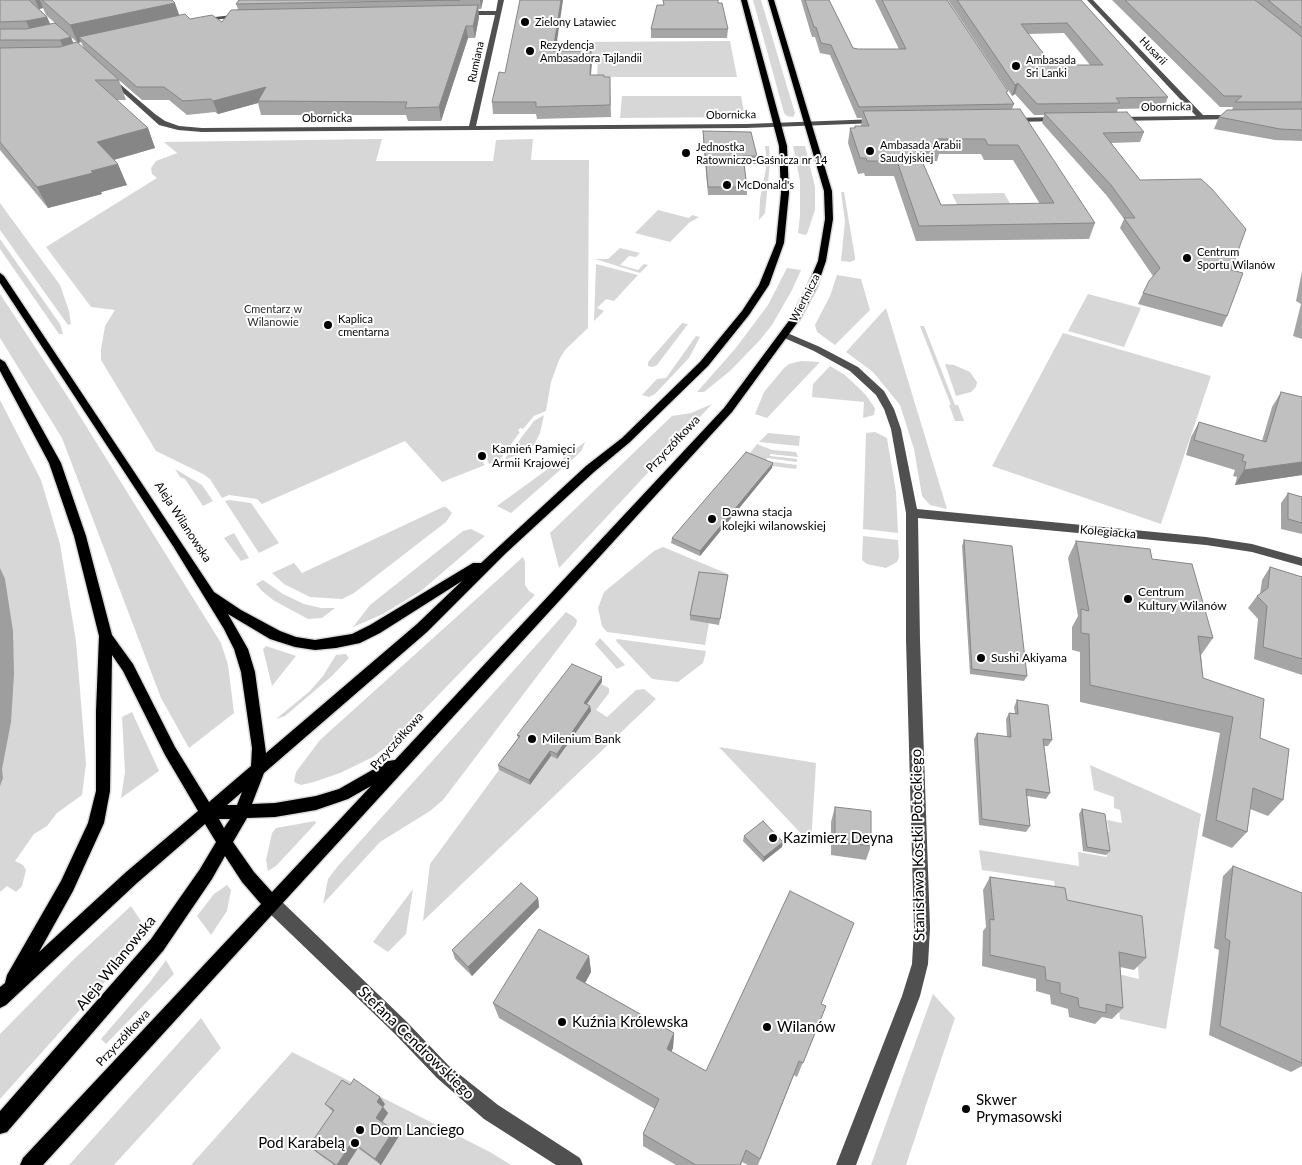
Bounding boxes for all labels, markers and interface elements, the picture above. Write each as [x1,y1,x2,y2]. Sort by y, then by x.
place label: Zielony Latawiec [535,15,616,29]
marker: Zielony Latawiec [519,16,531,28]
street label: Husarii [1136,34,1170,68]
place label: Rezydencja Ambasadora Tajlandii [540,38,642,64]
street label: Rumiana [465,40,487,84]
marker: Rezydencja Ambasadora Tajlandii [524,45,536,57]
place label: Ambasada Sri Lanki [1026,53,1076,79]
marker: Ambasada Sri Lanki [1010,60,1022,72]
street label: Obornicka [1141,100,1191,114]
street label: Obornicka [706,108,756,122]
street label: Obornicka [302,111,352,125]
place label: Ambasada Arabii Saudyjskiej [880,138,961,164]
place label: Jednostka Ratowniczo-Gaśnicza nr 14 [696,140,827,166]
marker: Ambasada Arabii Saudyjskiej [864,145,876,157]
marker: Jednostka Ratowniczo-Gaśnicza nr 14 [680,147,692,159]
place label: McDonald's [737,178,794,192]
marker: McDonald's [721,179,733,191]
place label: Centrum Sportu Wilanów [1197,245,1275,271]
marker: Centrum Sportu Wilanów [1181,252,1193,264]
street label: Wiertnicza [787,272,823,324]
park label: Cmentarz w Wilanowie [244,302,302,328]
place label: Kaplica cmentarna [338,312,389,338]
marker: Kaplica cmentarna [322,319,334,331]
street label: Przyczółkowa [643,413,703,475]
place label: Kamień Pamięci Armii Krajowej [492,442,575,470]
marker: Kamień Pamięci Armii Krajowej [476,450,488,462]
street label: Aleja Wilanowska [152,479,214,565]
place label: Dawna stacja kolejki wilanowskiej [722,505,826,533]
marker: Dawna stacja kolejki wilanowskiej [706,513,718,525]
street label: Kolegiacka [1079,522,1137,542]
place label: Centrum Kultury Wilanów [1138,585,1227,613]
marker: Centrum Kultury Wilanów [1122,593,1134,605]
place label: Sushi Akiyama [991,651,1067,665]
marker: Sushi Akiyama [975,652,987,664]
street label: Przyczółkowa [367,709,427,773]
place label: Milenium Bank [542,732,621,746]
marker: Milenium Bank [526,733,538,745]
street label: Stanisława Kostki Potockiego [907,749,929,941]
place label: Kazimierz Deyna [783,829,893,847]
marker: Kazimierz Deyna [767,832,779,844]
street label: Aleja Wilanowska [72,912,160,1014]
street label: Stefana Cendrowskiego [354,983,478,1103]
street label: Przyczółkowa [93,1007,153,1069]
place label: Kuźnia Królewska [572,1013,688,1031]
marker: Kuźnia Królewska [556,1016,568,1028]
place label: Wilanów [777,1018,836,1036]
marker: Wilanów [761,1021,773,1033]
place label: Skwer Prymasowski [976,1091,1062,1126]
marker: Skwer Prymasowski [960,1103,972,1115]
place label: Dom Lanciego [370,1121,464,1139]
marker: Dom Lanciego [354,1124,366,1136]
place label: Pod Karabelą [258,1134,345,1152]
marker: Pod Karabelą [349,1137,361,1149]

